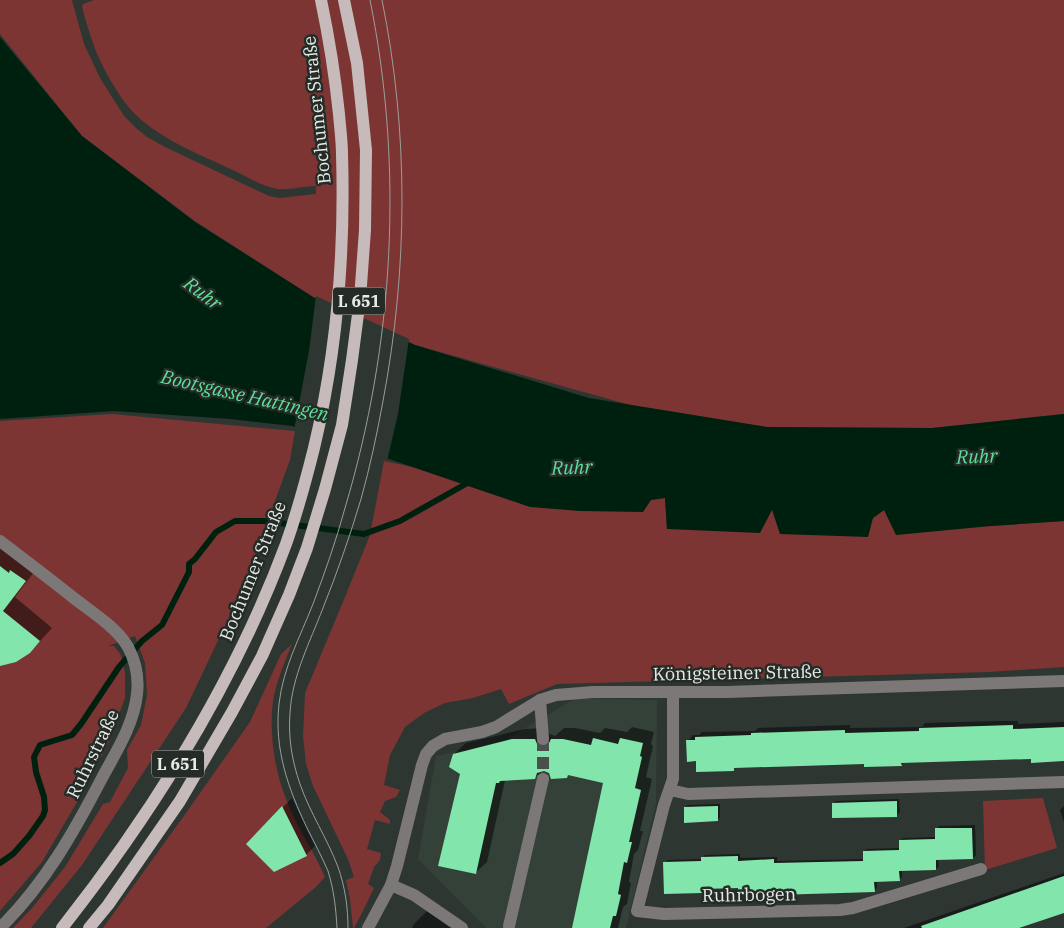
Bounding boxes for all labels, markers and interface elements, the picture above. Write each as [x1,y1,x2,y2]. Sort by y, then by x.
street label: Bochumer Straße [297,35,336,185]
water label: Ruhr [178,270,227,315]
road number: L 651 [333,288,385,314]
water label: Bootsgasse Hattingen [158,364,331,426]
water label: Ruhr [955,443,999,469]
water label: Ruhr [550,454,594,480]
street label: Bochumer Straße [214,497,291,644]
street label: Königsteiner Straße [652,660,822,685]
street label: Ruhrstraße [61,705,124,802]
road number: L 651 [152,751,204,778]
street label: Ruhrbogen [702,882,796,907]

